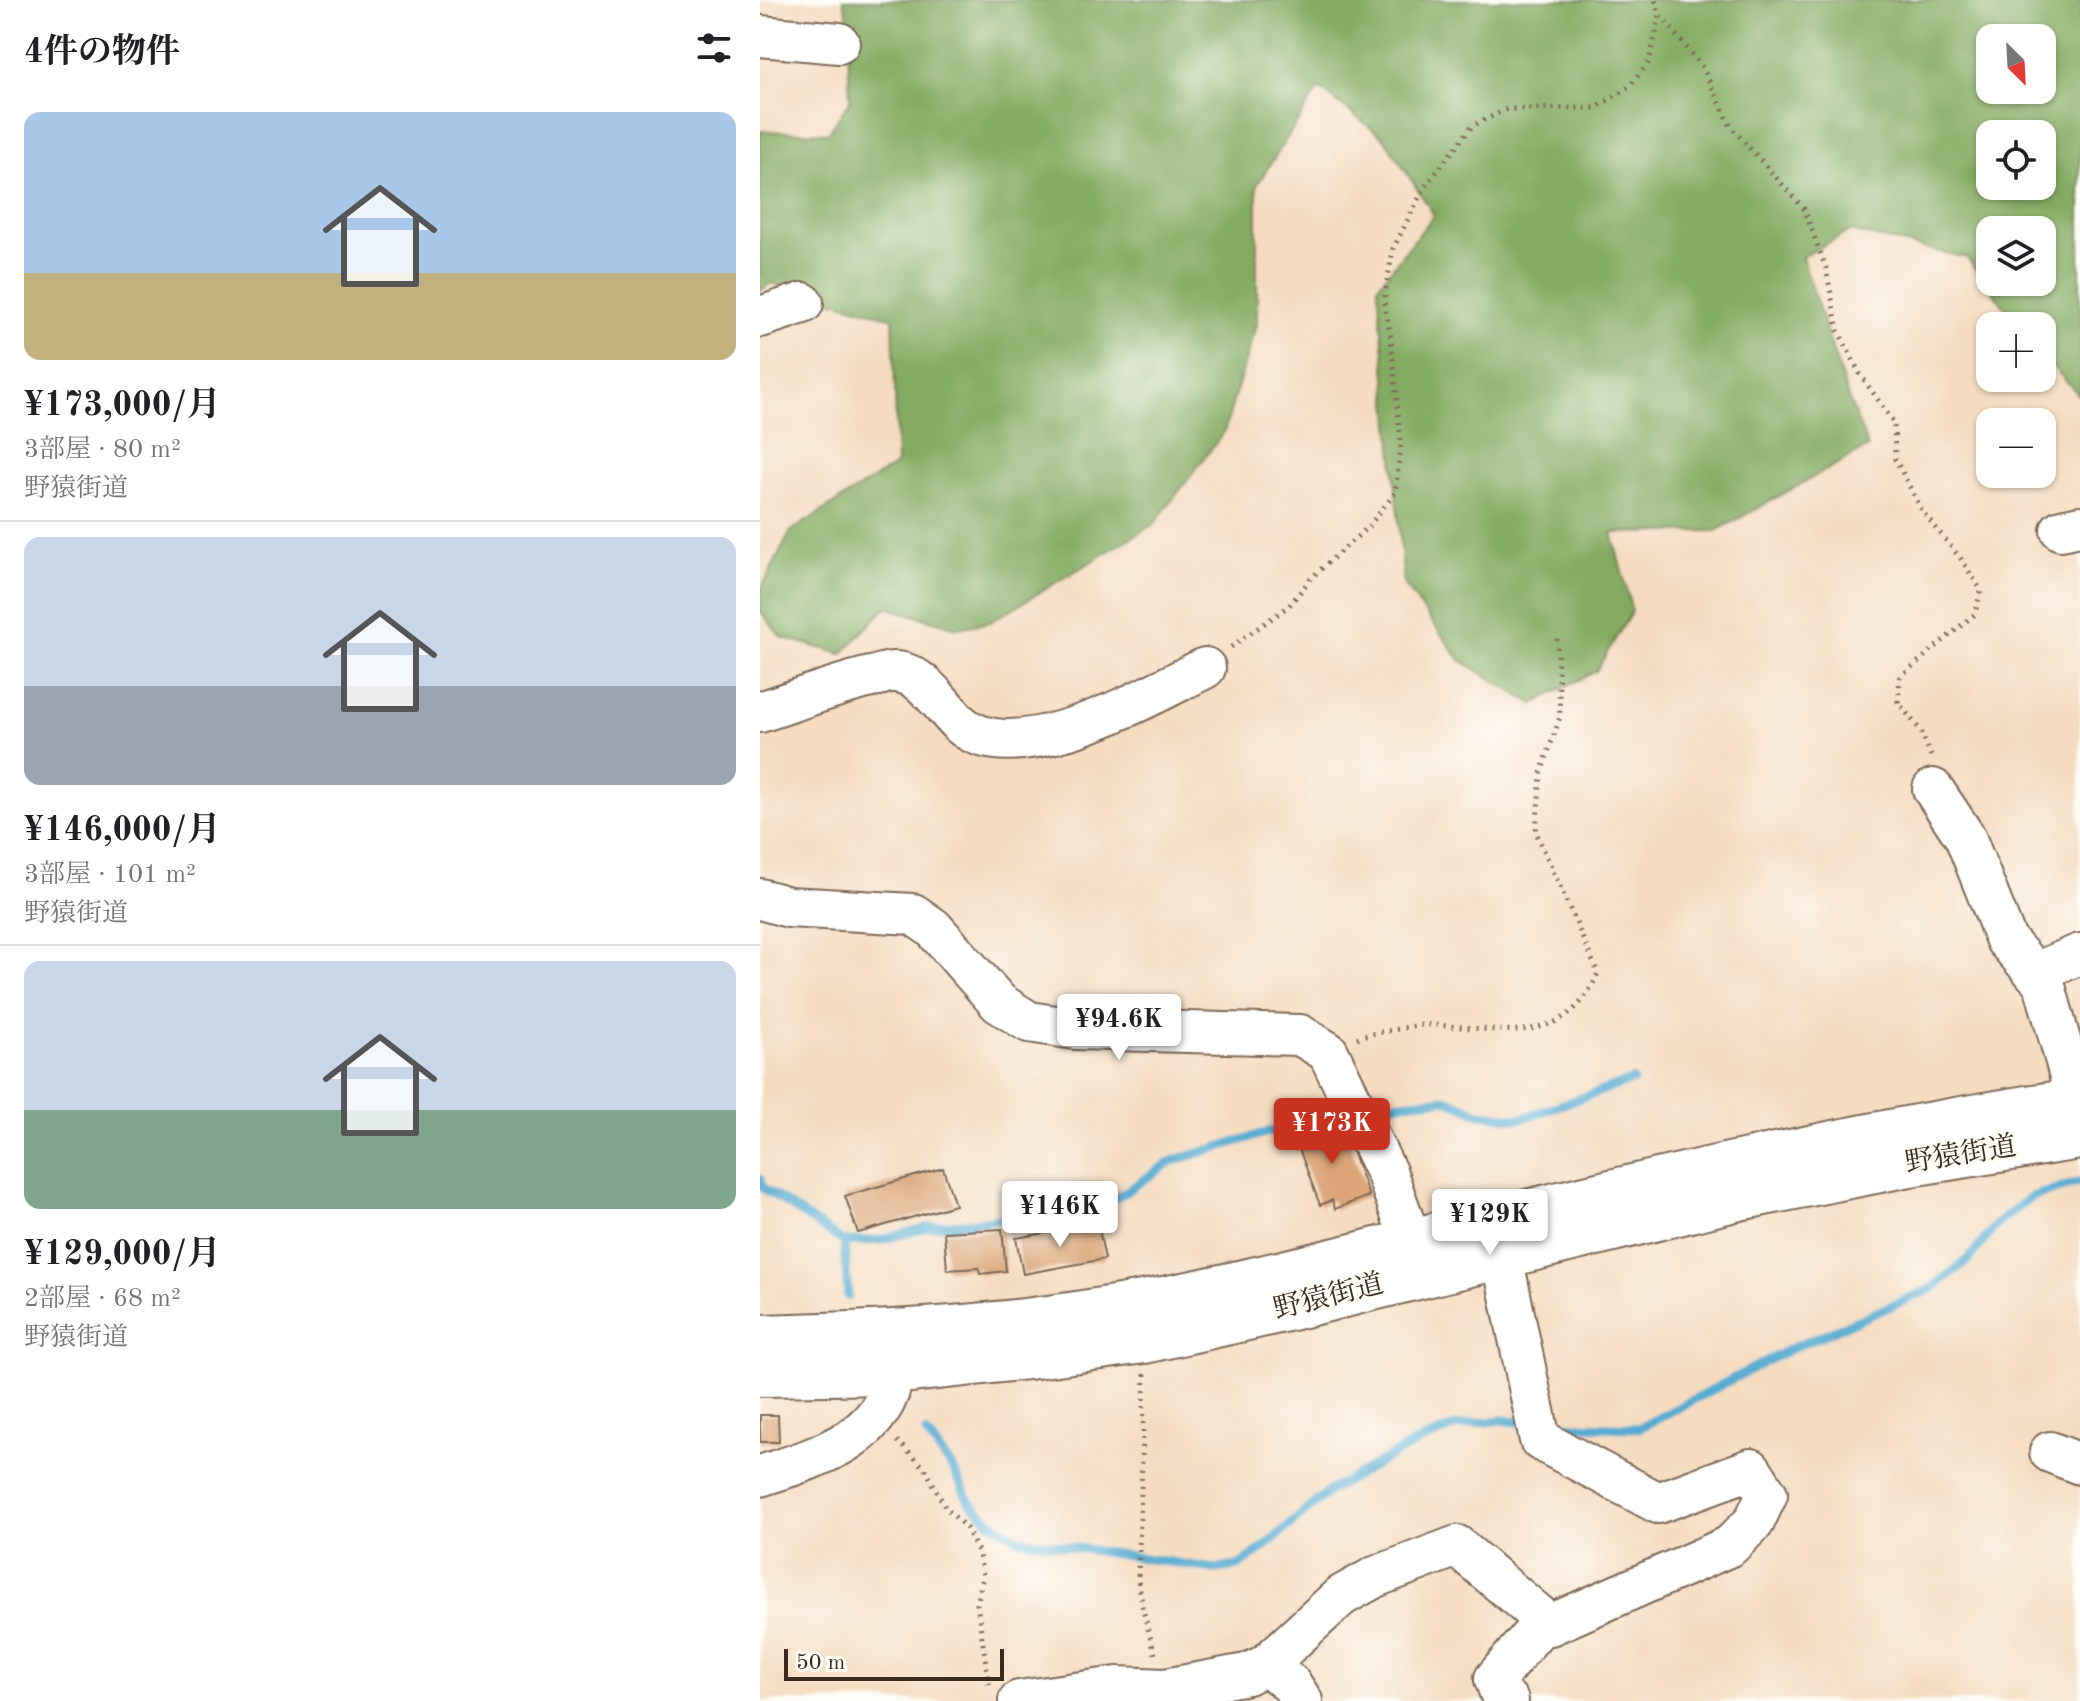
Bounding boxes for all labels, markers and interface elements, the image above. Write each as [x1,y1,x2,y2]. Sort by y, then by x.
north arrow [1976,24,2056,104]
map controls [1976,24,2056,488]
icon: filters [692,26,736,70]
text: 4件の物件 [24,36,180,70]
button: locate [1976,120,2056,200]
icon: home [308,164,452,308]
button: layers [1976,216,2056,296]
button: + [1976,312,2056,392]
text: ¥173,000/月 [24,389,221,423]
button: − [1976,408,2056,488]
text: 3部屋 · 80 m² [24,437,181,463]
text: 野猿街道 [24,476,128,502]
icon: home [308,589,452,733]
text: ¥146,000/月 [24,814,221,848]
text: 3部屋 · 101 m² [24,862,196,888]
text: 野猿街道 [24,901,128,927]
pin: ¥94.6K [1054,994,1184,1062]
text: ¥94.6K [1075,1007,1163,1033]
icon: home [308,1013,452,1157]
pin: ¥173K [1276,1098,1388,1166]
text: ¥173K [1292,1111,1372,1137]
street label: 野猿街道 [1903,1130,2019,1179]
pin: ¥146K [1004,1181,1116,1249]
pin: ¥129K [1434,1189,1546,1257]
text: ¥146K [1020,1194,1100,1220]
text: ¥129K [1450,1202,1530,1228]
text: ¥129,000/月 [24,1238,221,1272]
street label: 野猿街道 [1271,1268,1387,1325]
text: 2部屋 · 68 m² [24,1286,181,1312]
text: 野猿街道 [24,1325,128,1351]
scale bar [784,1645,1004,1681]
text: 50 m [796,1652,845,1674]

